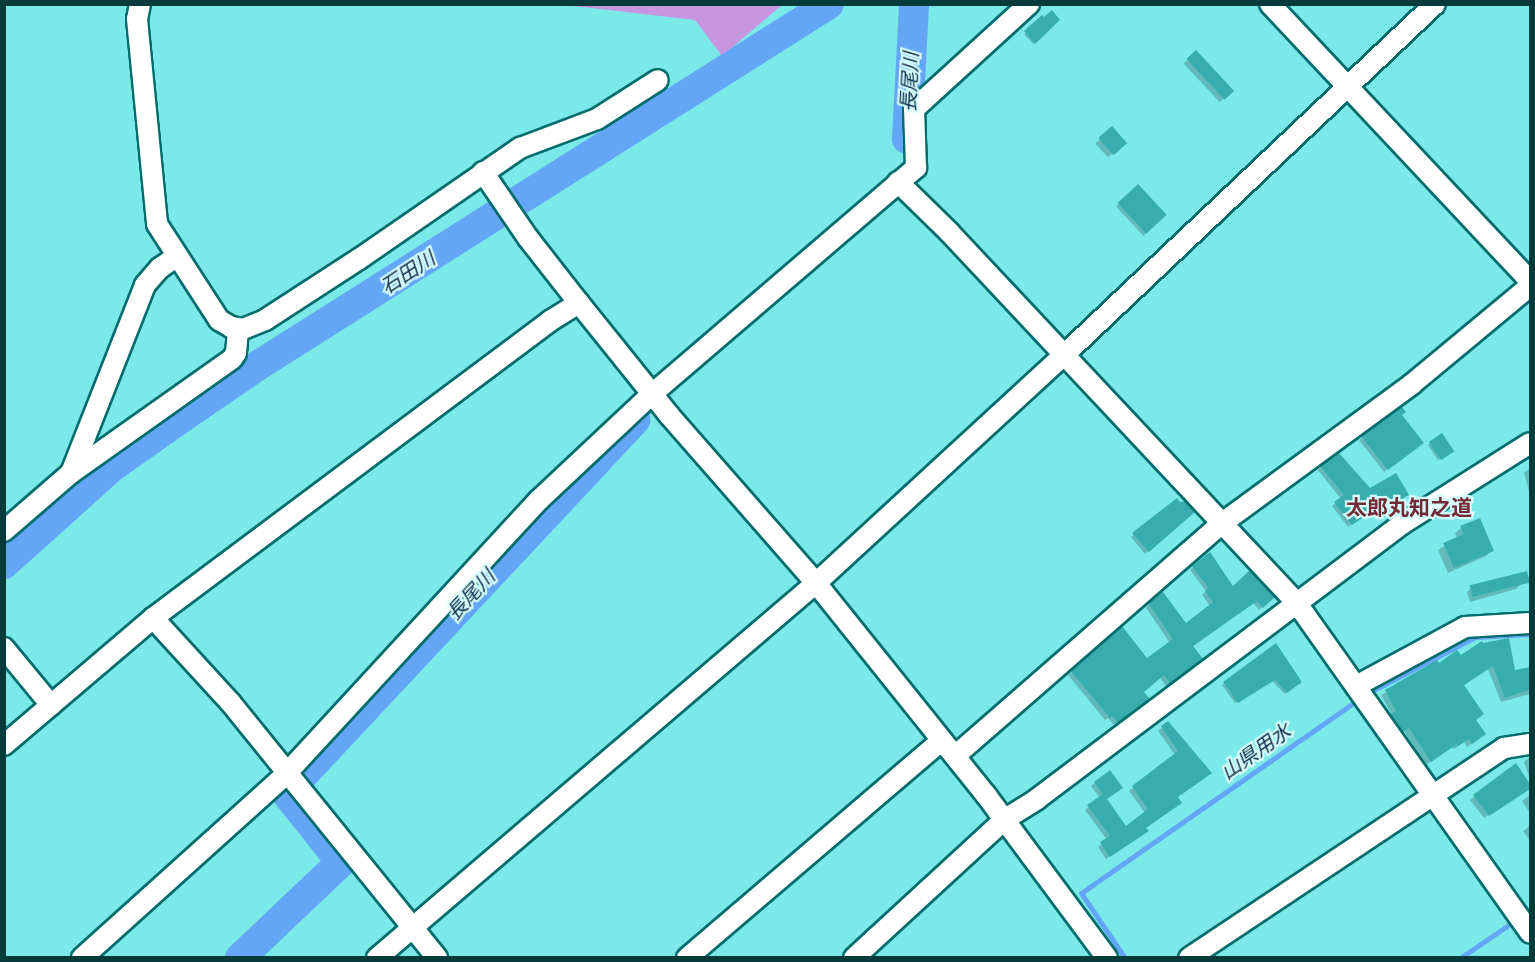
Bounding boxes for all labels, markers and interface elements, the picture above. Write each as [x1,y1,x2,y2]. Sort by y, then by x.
water label: 長尾川 [896,51,924,113]
water label: 石田川 [376,247,440,299]
district label: 太郎丸知之道 [1346,495,1472,521]
water label: 長尾川 [442,565,500,625]
water label: 山県用水 [1216,719,1296,785]

